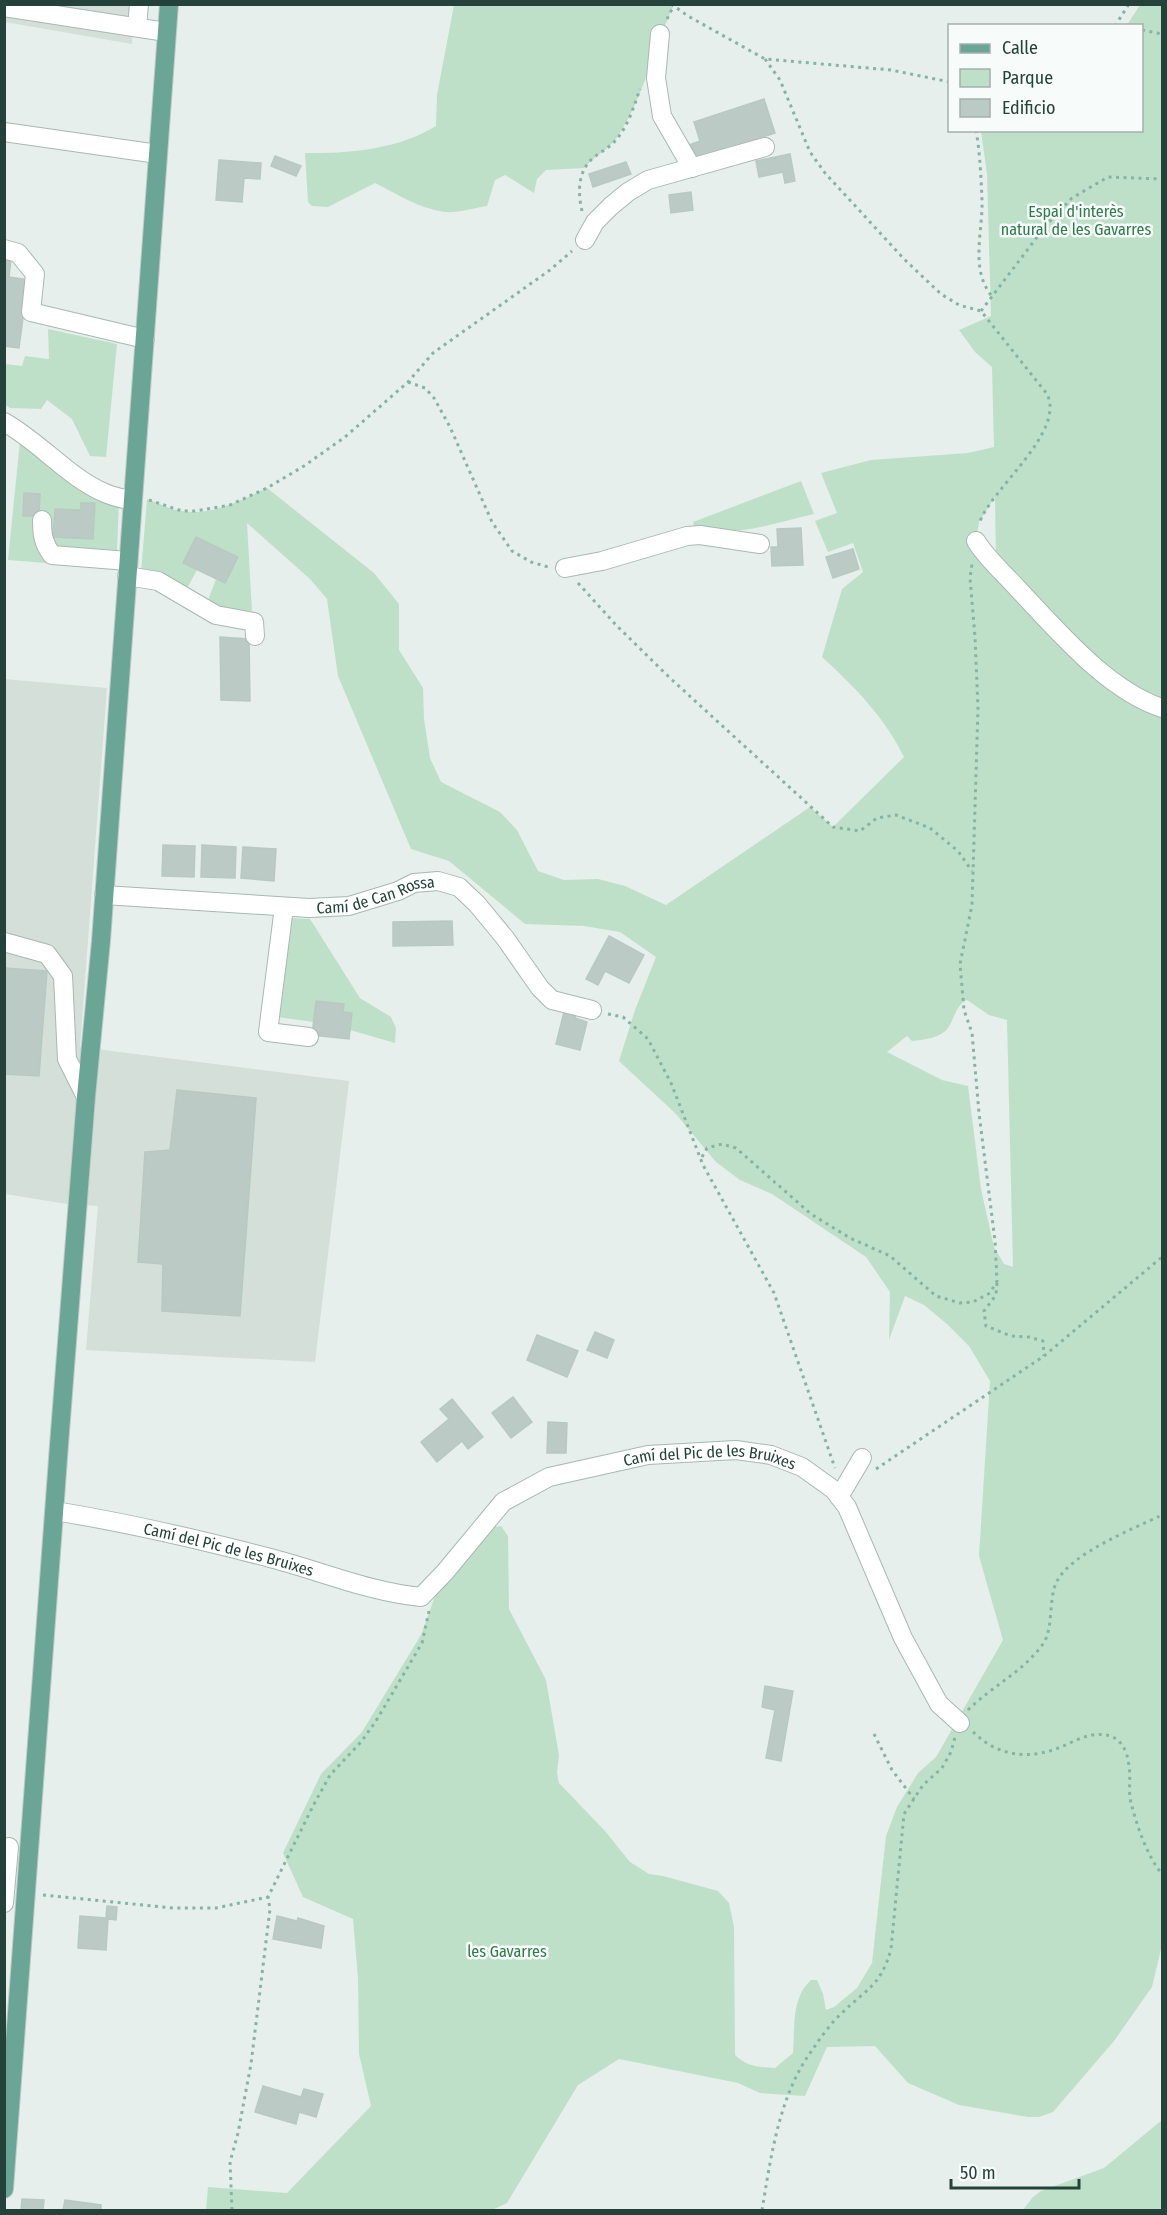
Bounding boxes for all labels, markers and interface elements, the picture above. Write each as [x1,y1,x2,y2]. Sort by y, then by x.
legend [948,24,1143,132]
text: Calle [1002,37,1038,59]
text: Parque [1002,67,1053,89]
text: Edificio [1002,97,1055,119]
park label: Espai d'interès natural de les Gavarres [1001,202,1151,239]
street label: Camí de Can Rossa [316,872,436,918]
street label: Camí del Pic de les Bruixes [622,1441,799,1474]
street label: Camí del Pic de les Bruixes [142,1519,316,1580]
park label: les Gavarres [467,1942,547,1961]
scale bar [951,2152,1078,2190]
text: 50 m [960,2162,996,2184]

